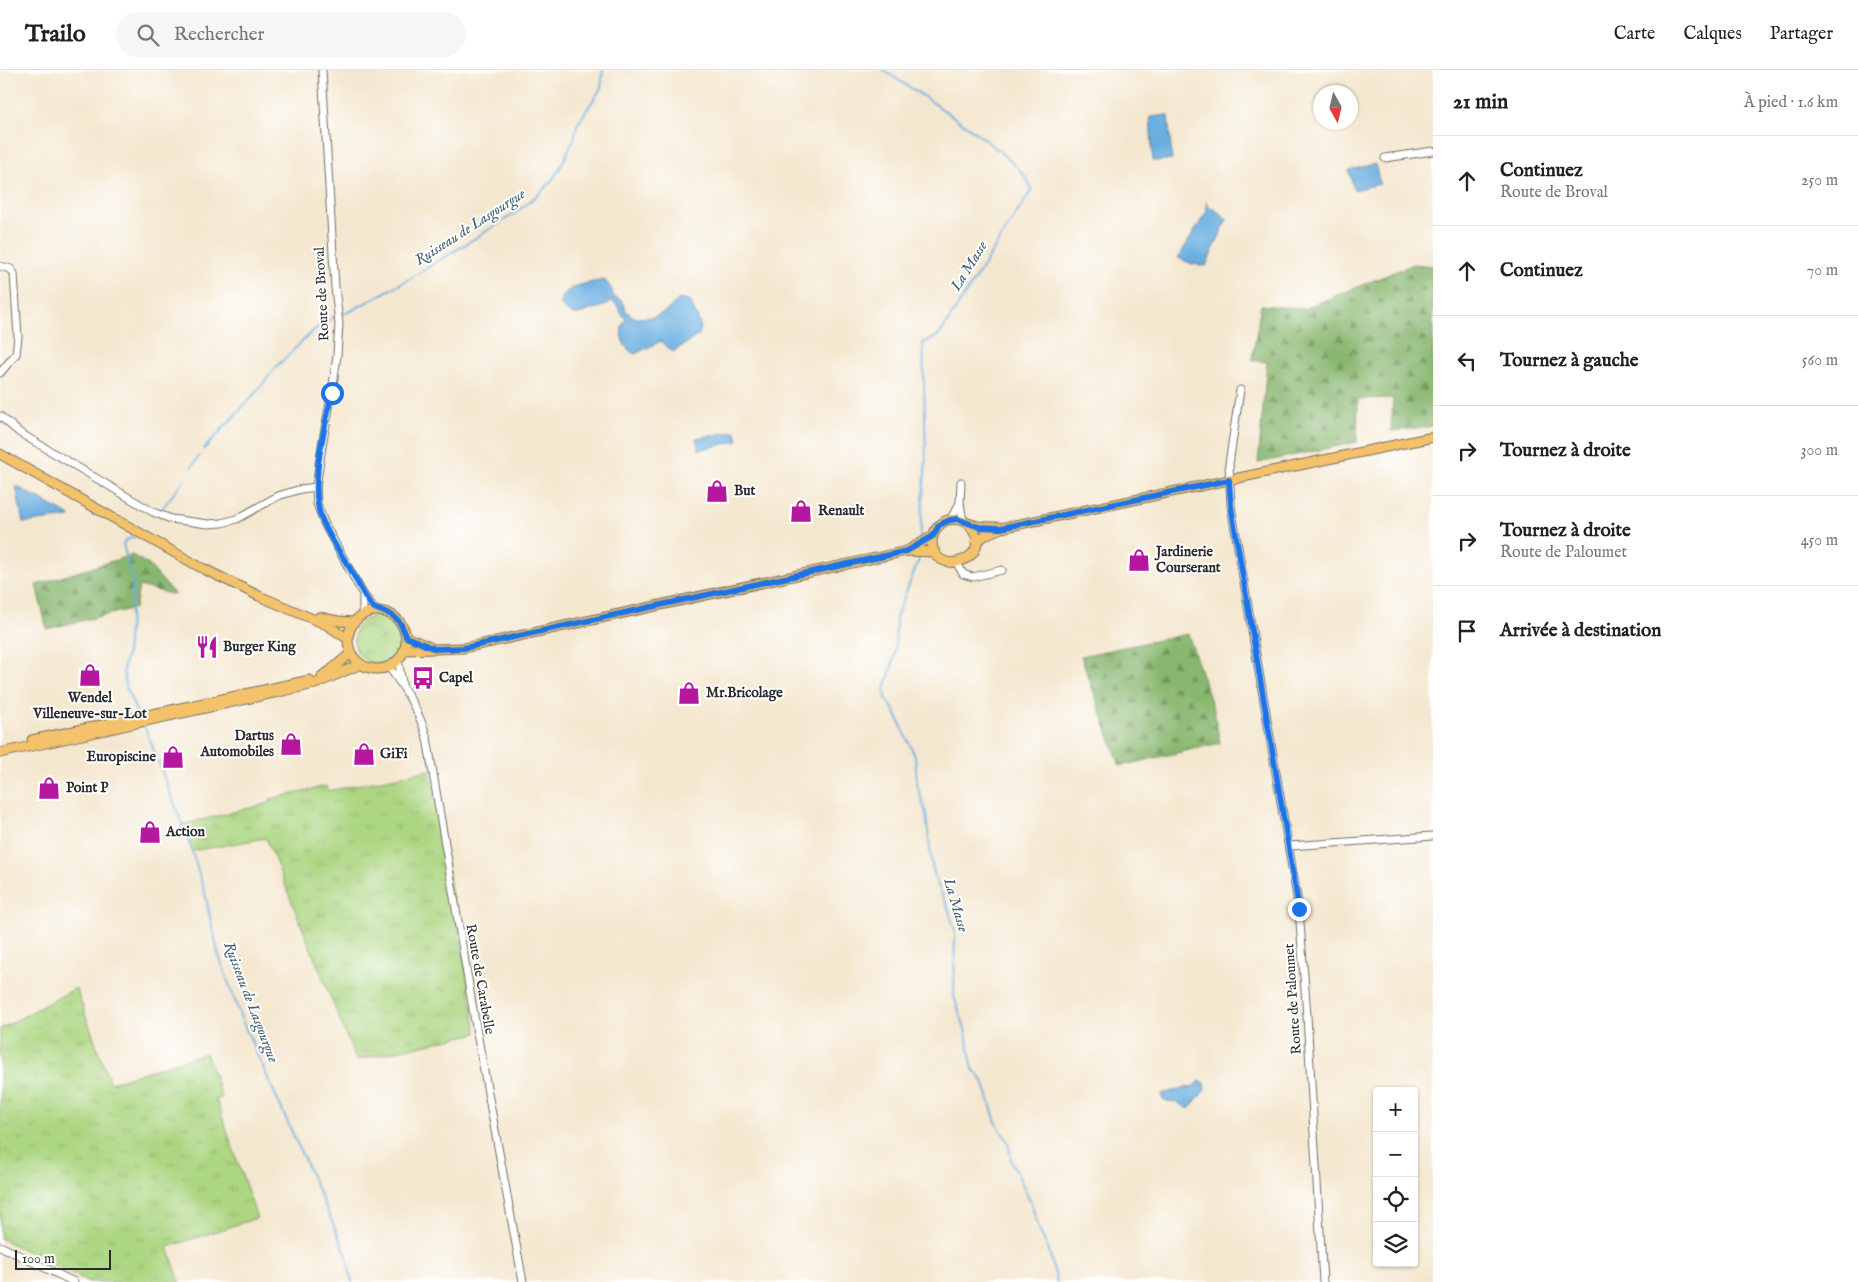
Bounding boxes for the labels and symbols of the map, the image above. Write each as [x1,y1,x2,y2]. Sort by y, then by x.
north arrow [1313,85,1358,130]
water label: Ruisseau de Lasgourgue [411,184,529,271]
water label: La Masse [946,238,992,295]
street label: Route de Broval [311,246,333,342]
route start [321,382,344,405]
shop icon: But [704,478,730,504]
place label: But [734,482,756,500]
shop icon: Renault [788,498,814,524]
place label: Renault [818,502,865,520]
place label: Jardinerie Courserant [1154,543,1221,577]
shop icon: Jardinerie Courserant [1126,547,1152,573]
restaurant icon: Burger King [194,634,220,660]
place label: Burger King [223,638,297,656]
shop icon: Wendel Villeneuve-sur-Lot [77,662,103,688]
bus stop icon: Capel [410,665,436,691]
place label: Capel [439,669,474,687]
shop icon: Mr.Bricolage [676,680,702,706]
place label: Mr.Bricolage [706,684,783,702]
place label: Wendel Villeneuve-sur-Lot [32,689,147,723]
place label: Dartus Automobiles [199,727,274,761]
shop icon: Dartus Automobiles [278,731,304,757]
shop icon: GiFi [351,741,377,767]
shop icon: Europiscine [160,744,186,770]
place label: GiFi [380,745,408,763]
place label: Europiscine [87,748,157,766]
shop icon: Point P [36,775,62,801]
place label: Point P [66,779,109,797]
shop icon: Action [137,819,163,845]
place label: Action [165,823,205,841]
water label: La Masse [939,875,973,934]
route end [1288,898,1311,921]
street label: Route de Carabelle [461,922,499,1036]
water label: Ruisseau de Lasgourgue [218,939,283,1065]
street label: Route de Paloumet [1280,943,1306,1055]
scale bar [15,1247,111,1270]

